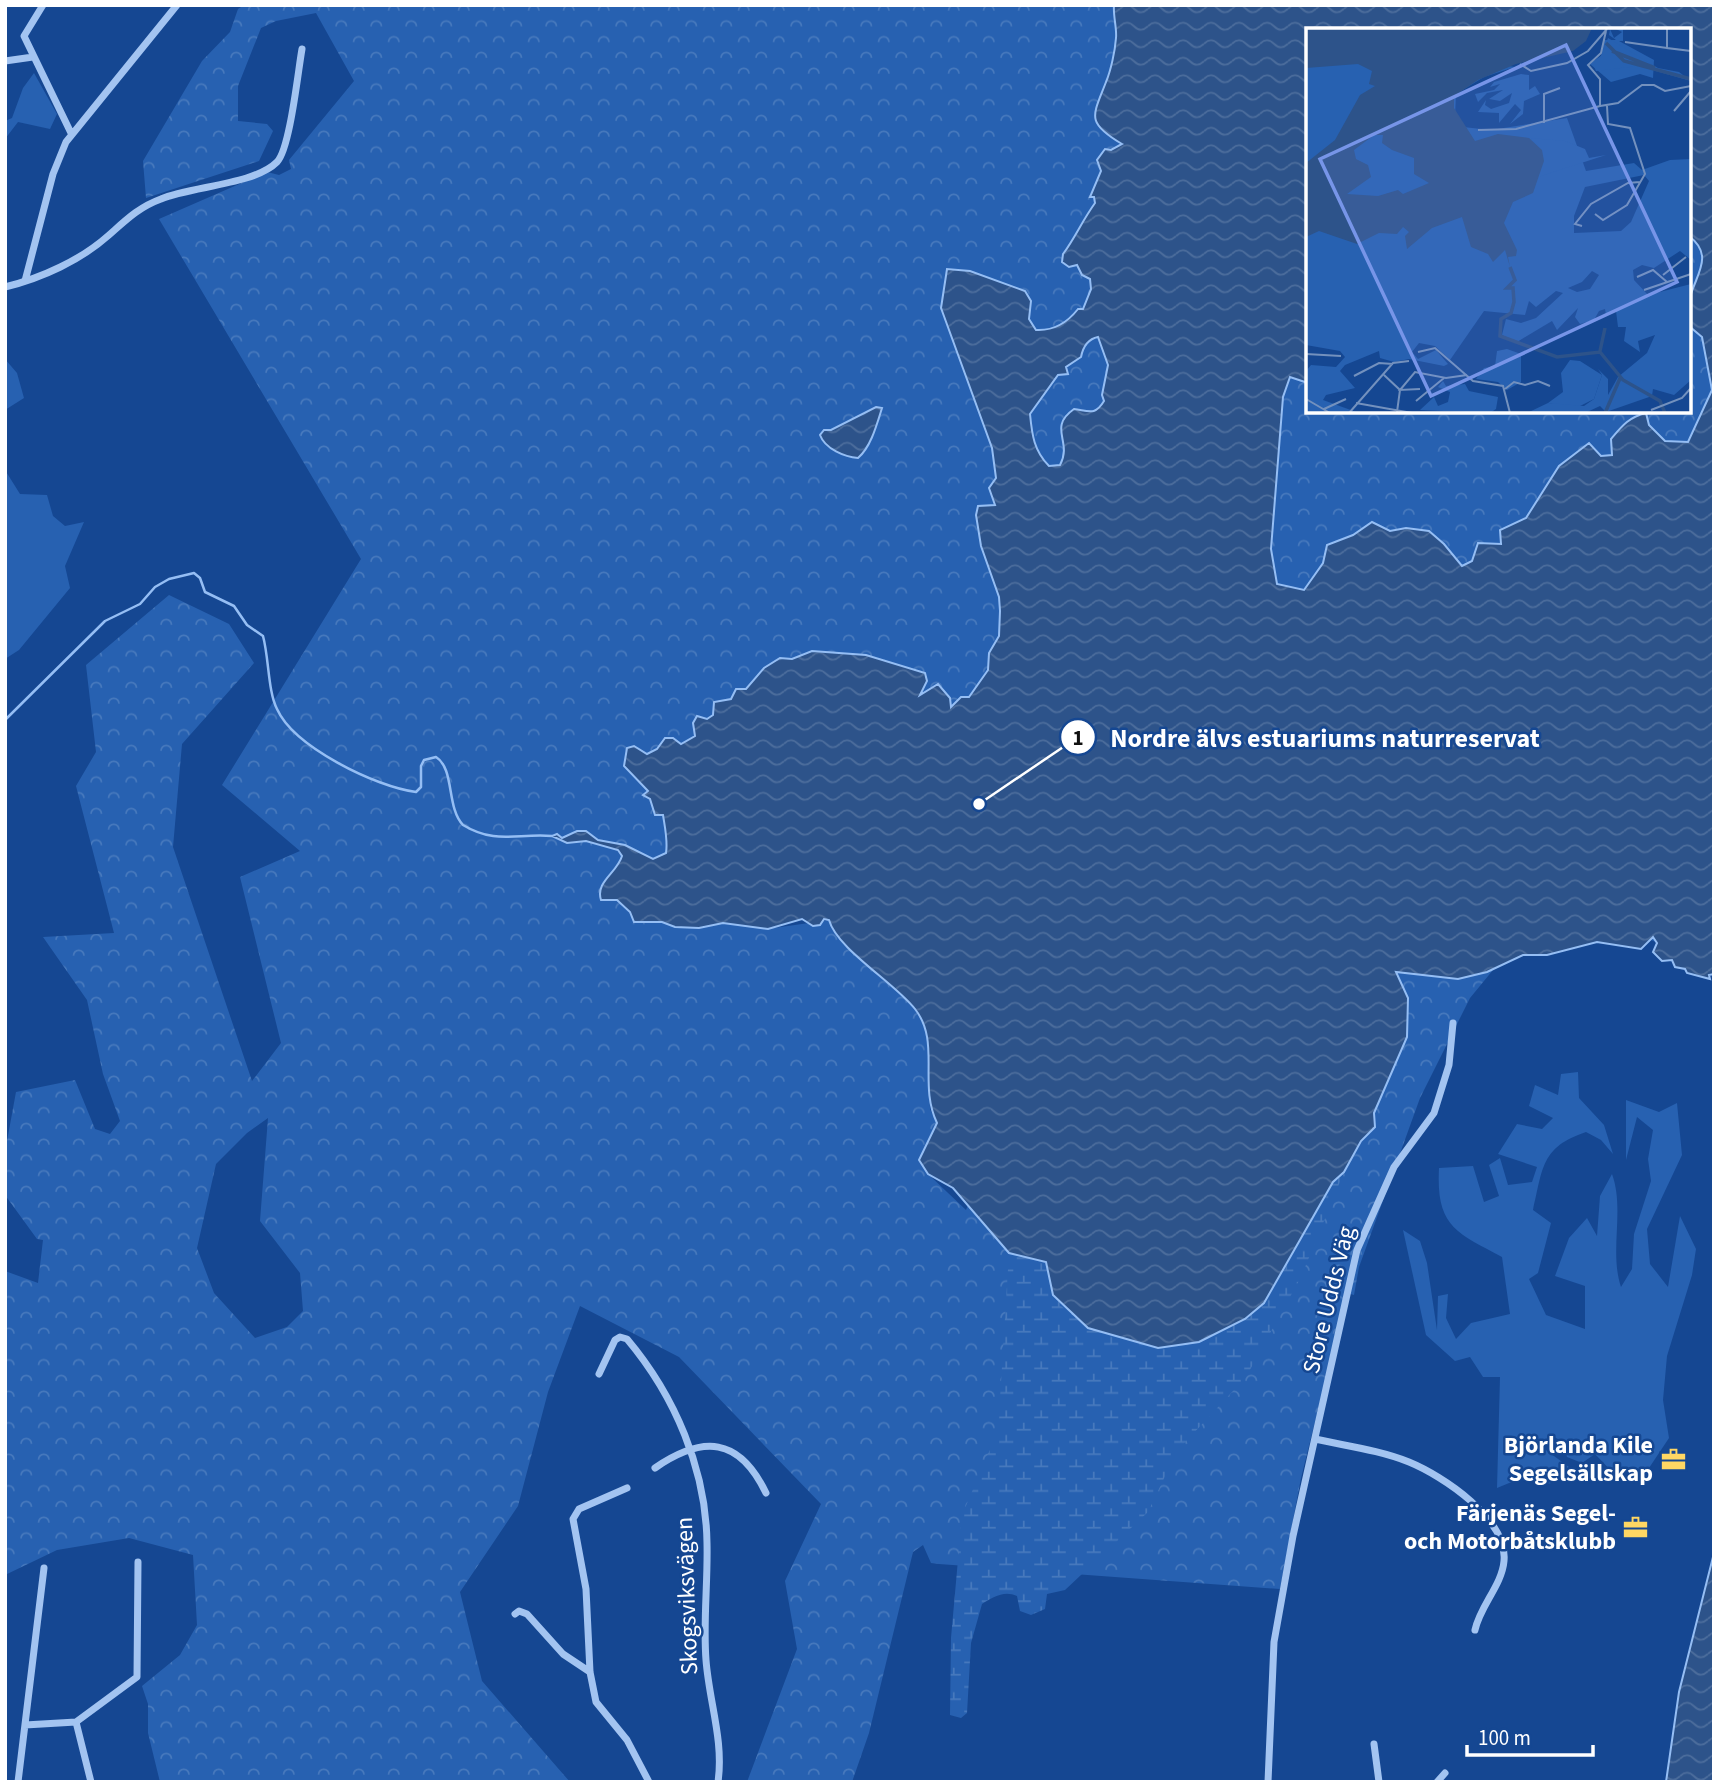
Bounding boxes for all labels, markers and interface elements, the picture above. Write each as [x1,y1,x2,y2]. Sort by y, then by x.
inset map [1306,28,1691,413]
callout: Nordre älvs estuariums naturreservat [1061,714,1553,761]
text: Nordre älvs estuariums naturreservat [1110,720,1540,757]
text: 1 [1072,723,1084,753]
street label: Store Udds Väg [1294,1223,1364,1377]
place label: Björlanda Kile Segelsällskap [1504,1428,1653,1491]
office icon: Björlanda Kile Segelsällskap [1659,1445,1687,1473]
place label: Färjenäs Segel- och Motorbåtsklubb [1404,1496,1616,1559]
office icon: Färjenäs Segel- och Motorbåtsklubb [1622,1513,1650,1541]
street label: Skogsviksvägen [667,1516,707,1676]
scale bar [1467,1714,1593,1758]
text: 100 m [1478,1723,1531,1753]

